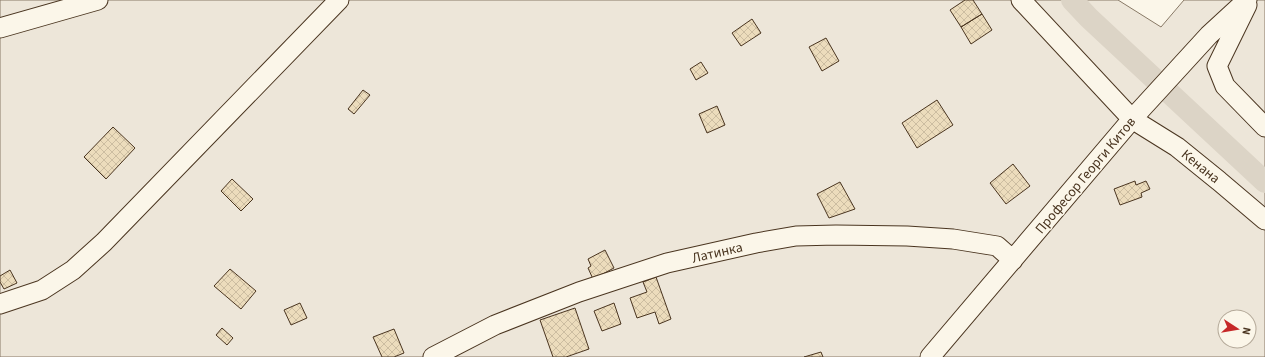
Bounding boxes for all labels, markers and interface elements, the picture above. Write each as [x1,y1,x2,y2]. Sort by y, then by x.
street label: Професор Георги Китов [1031,113,1141,238]
street label: Кенана [1177,145,1224,189]
street label: Латинка [690,237,745,269]
north arrow [1217,309,1257,349]
text: N [1238,326,1254,336]

